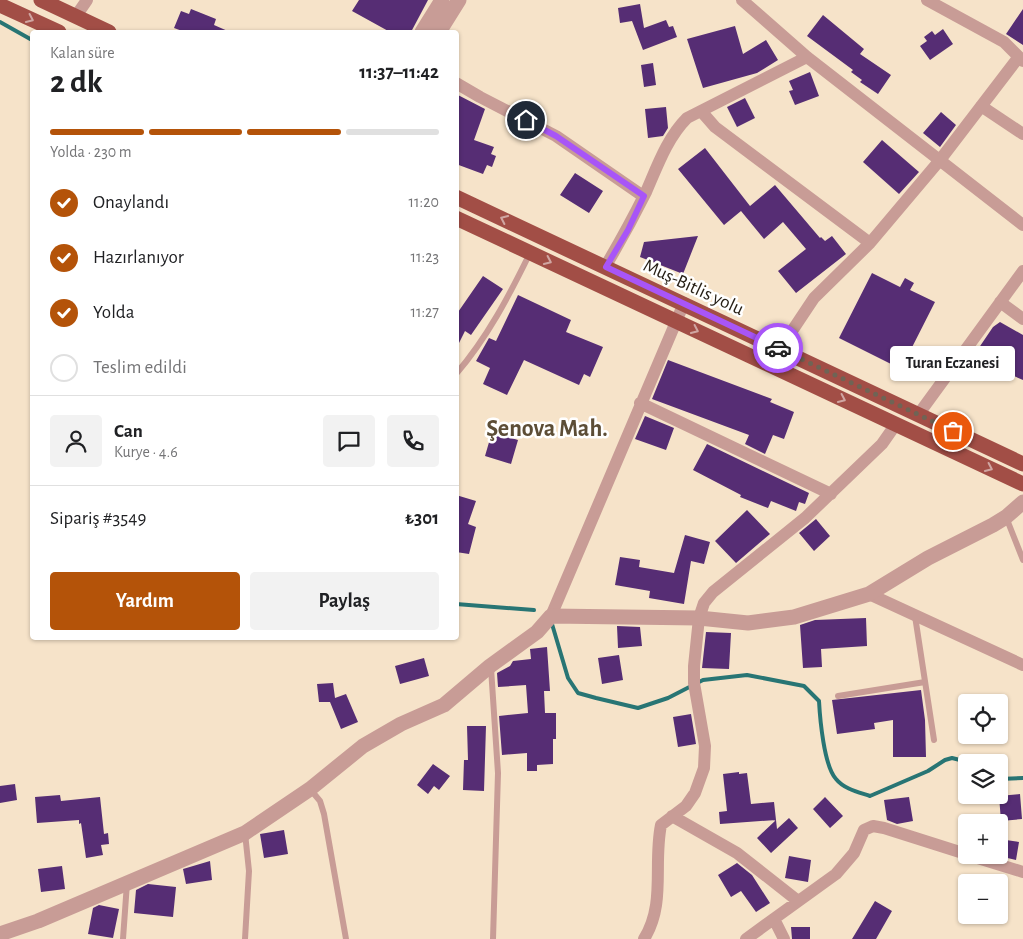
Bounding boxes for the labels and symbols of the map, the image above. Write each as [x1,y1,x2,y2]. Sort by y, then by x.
one-way arrow [25,12,34,23]
pin [505,99,547,141]
one-way arrow [500,215,509,226]
one-way arrow [543,255,552,266]
street label: Muş-Bitlis yolu [640,256,747,319]
courier [753,323,803,373]
one-way arrow [690,324,699,334]
callout: Turan Eczanesi [890,346,1016,381]
one-way arrow [837,393,846,403]
pin [932,410,974,452]
district label: Şenova Mah. [486,417,608,441]
one-way arrow [984,462,993,472]

